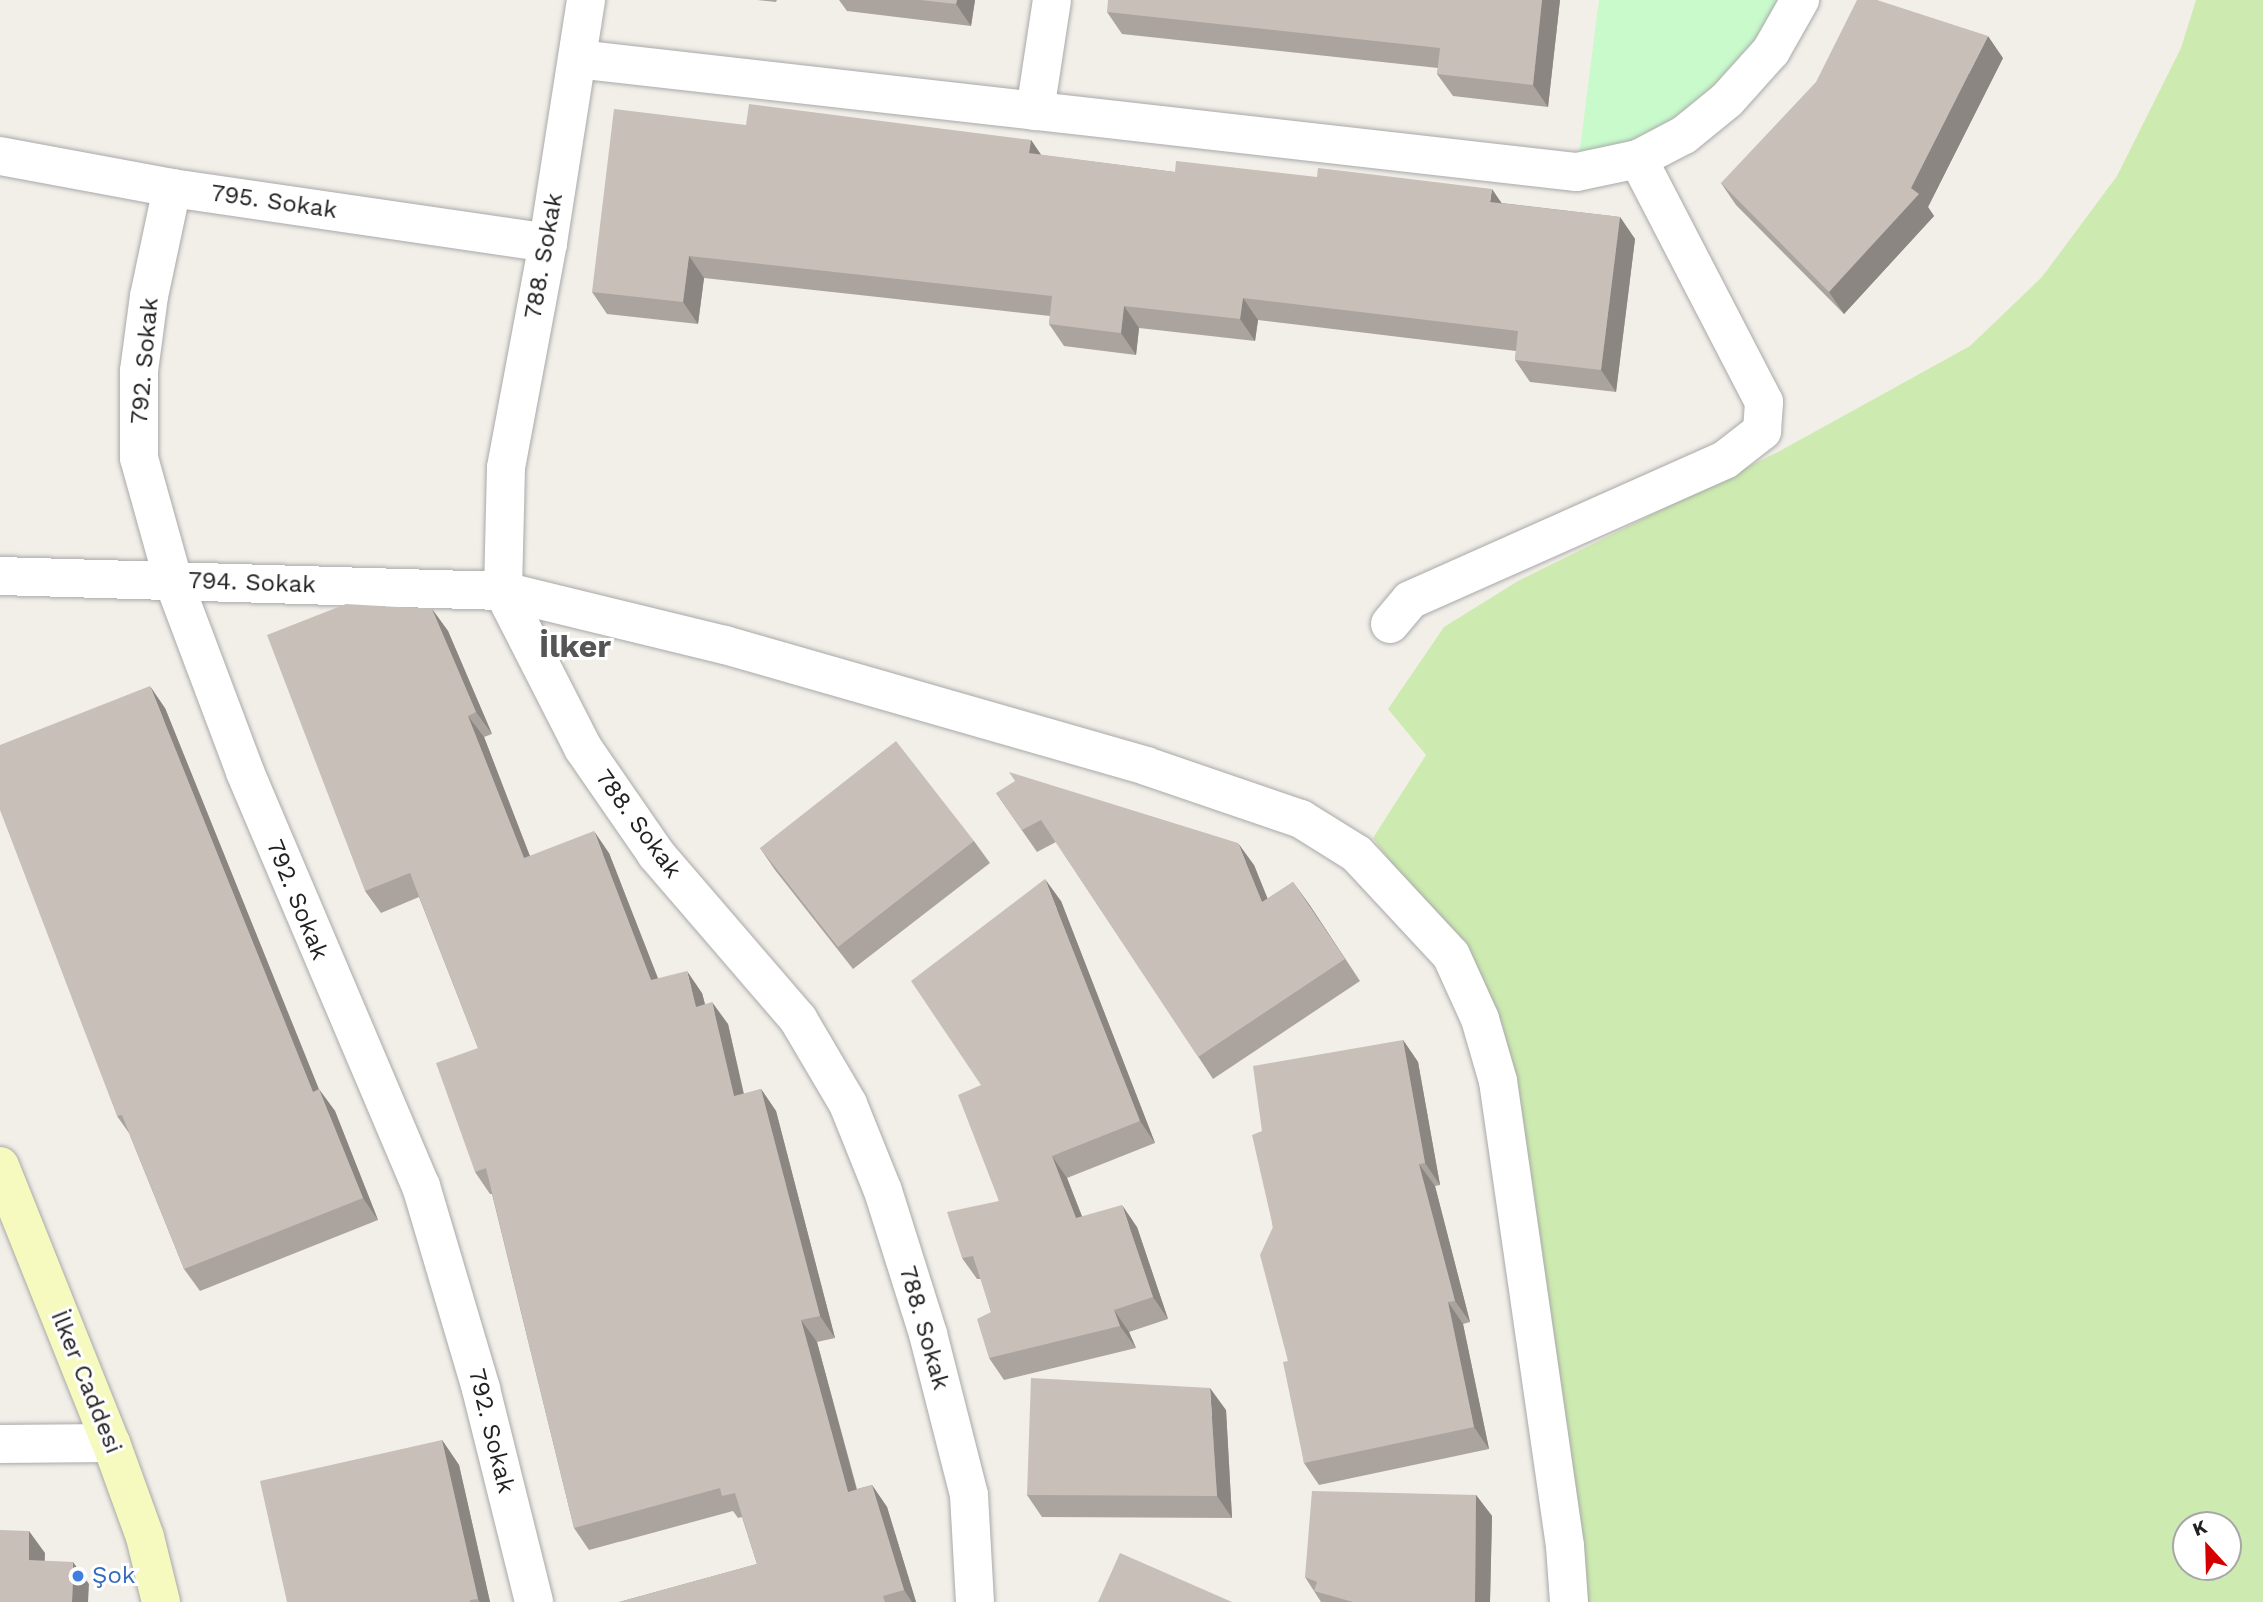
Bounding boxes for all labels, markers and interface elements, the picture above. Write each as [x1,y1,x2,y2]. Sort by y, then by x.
street label: 795. Sokak [209,179,339,225]
street label: 788. Sokak [519,191,569,321]
street label: 792. Sokak [125,296,165,426]
street label: 794. Sokak [188,566,316,600]
district label: İlker [539,627,611,665]
street label: 788. Sokak [589,764,687,884]
street label: 792. Sokak [260,836,334,964]
street label: 788. Sokak [893,1263,955,1393]
street label: İlker Caddesi [44,1306,128,1458]
street label: 792. Sokak [462,1366,520,1496]
north arrow [2172,1511,2242,1581]
text: K [2189,1515,2210,1541]
place label: Şok [92,1562,135,1590]
marker: Şok [70,1568,86,1584]

